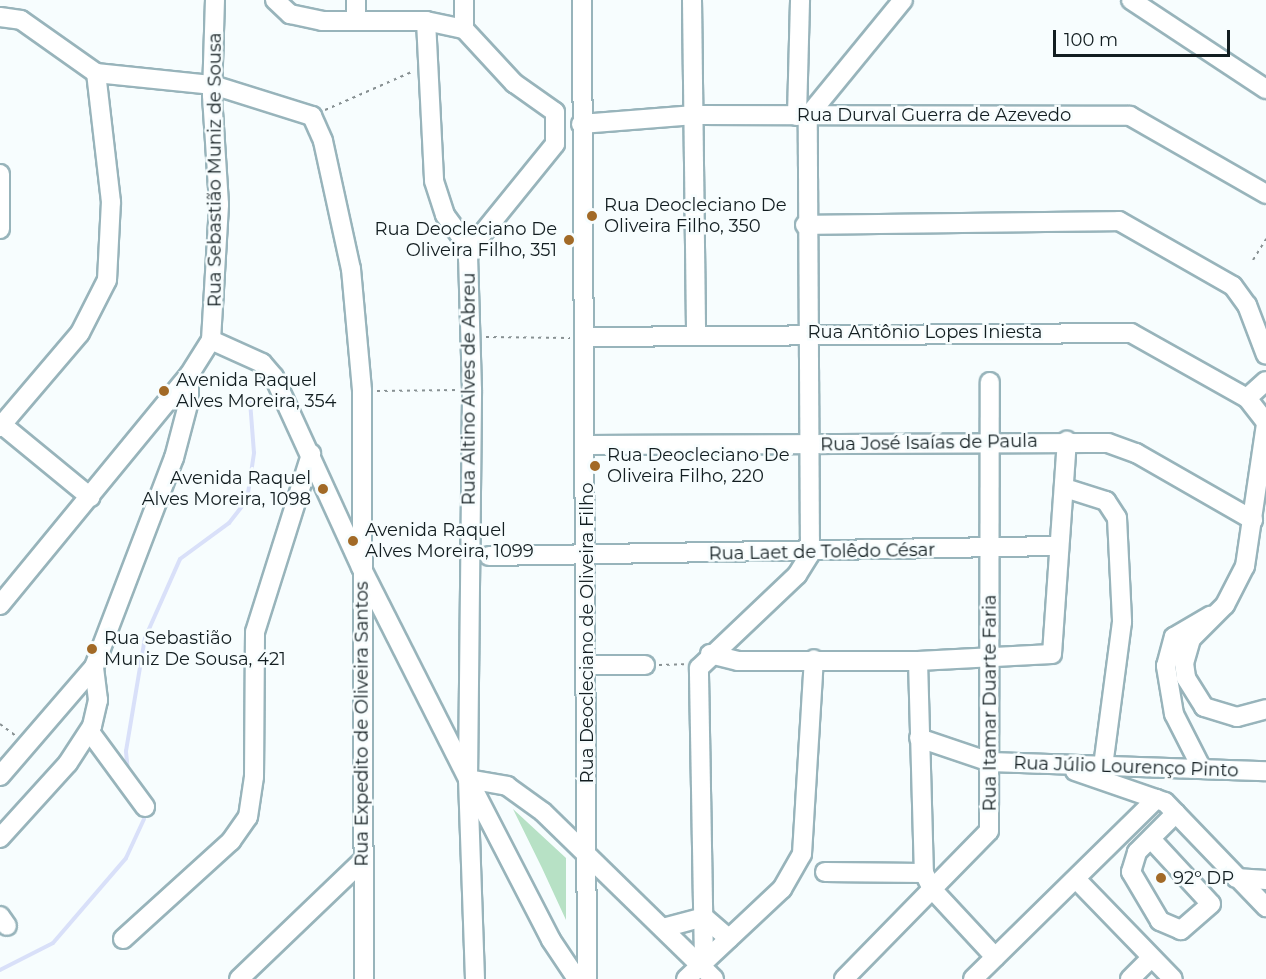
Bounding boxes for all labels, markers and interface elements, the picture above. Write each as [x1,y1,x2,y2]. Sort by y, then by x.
scale bar [1056,18,1233,56]
text: 100 m [1064,29,1118,51]
street label: Rua Sebastião Muniz de Sousa [204,33,226,307]
street label: Rua Durval Guerra de Azevedo [797,104,1071,126]
place label: Rua Deocleciano De Oliveira Filho, 350 [604,195,787,238]
marker: Rua Deocleciano De Oliveira Filho, 350 [585,209,599,223]
place label: Rua Deocleciano De Oliveira Filho, 351 [374,219,557,262]
marker: Rua Deocleciano De Oliveira Filho, 351 [562,233,576,247]
street label: Rua Altino Alves de Abreu [458,273,480,505]
street label: Rua Antônio Lopes Iniesta [808,321,1042,343]
place label: Avenida Raquel Alves Moreira, 354 [176,370,336,412]
marker: Avenida Raquel Alves Moreira, 354 [157,384,171,398]
street label: Rua José Isaías de Paula [820,430,1038,456]
place label: Rua Deocleciano De Oliveira Filho, 220 [607,445,790,488]
marker: Rua Deocleciano De Oliveira Filho, 220 [588,459,602,473]
place label: Avenida Raquel Alves Moreira, 1098 [142,468,311,510]
marker: Avenida Raquel Alves Moreira, 1098 [316,482,330,496]
street label: Rua Deocleciano de Oliveira Filho [576,483,598,783]
place label: Avenida Raquel Alves Moreira, 1099 [365,520,534,562]
marker: Avenida Raquel Alves Moreira, 1099 [346,534,360,548]
street label: Rua Laet de Tolêdo César [708,539,936,565]
street label: Rua Expedito de Oliveira Santos [351,581,373,867]
street label: Rua Itamar Duarte Faria [979,595,1001,811]
place label: Rua Sebastião Muniz De Sousa, 421 [104,628,286,670]
marker: Rua Sebastião Muniz De Sousa, 421 [85,642,99,656]
street label: Rua Júlio Lourenço Pinto [1013,752,1239,782]
place label: 92º DP [1173,867,1234,889]
marker: 92º DP [1154,871,1168,885]

